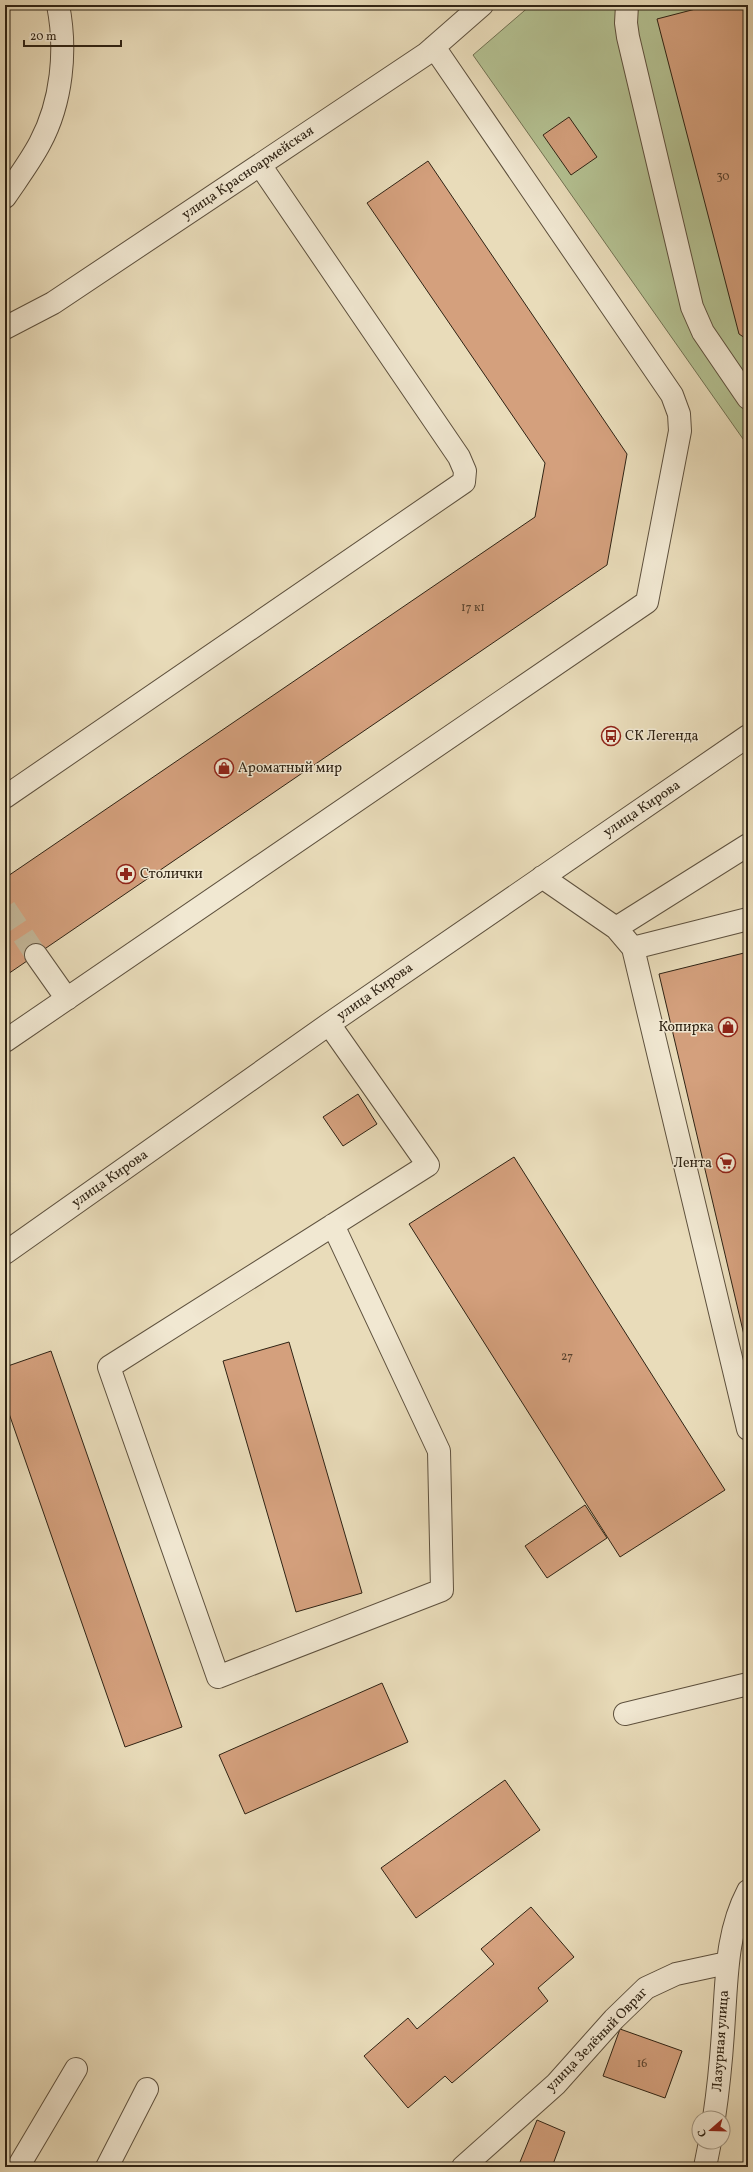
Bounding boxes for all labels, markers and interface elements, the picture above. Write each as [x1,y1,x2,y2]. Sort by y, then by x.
scale bar [24,22,121,48]
text: 20 m [30,29,57,45]
street label: улица Красноармейская [178,122,318,224]
house number: 30 [716,169,730,185]
house number: 17 к1 [461,600,485,616]
bus stop icon: СК Легенда [600,725,622,747]
place label: СК Легенда [625,727,699,746]
shop icon: Ароматный мир [213,757,235,779]
place label: Ароматный мир [238,759,342,778]
street label: улица Кирова [600,776,684,842]
pharmacy icon: Столички [115,863,137,885]
place label: Столички [140,865,203,884]
street label: улица Кирова [333,959,417,1025]
shop icon: Копирка [717,1016,739,1038]
place label: Копирка [658,1018,714,1037]
street label: улица Кирова [68,1146,152,1212]
supermarket icon: Лента [715,1152,737,1174]
place label: Лента [673,1154,712,1173]
house number: 27 [561,1349,573,1365]
street label: улица Зелёный Овраг [542,1983,652,2097]
street label: Лазурная улица [708,1989,734,2093]
house number: 16 [637,2056,647,2072]
north arrow [691,2110,731,2150]
text: С [695,2127,711,2139]

